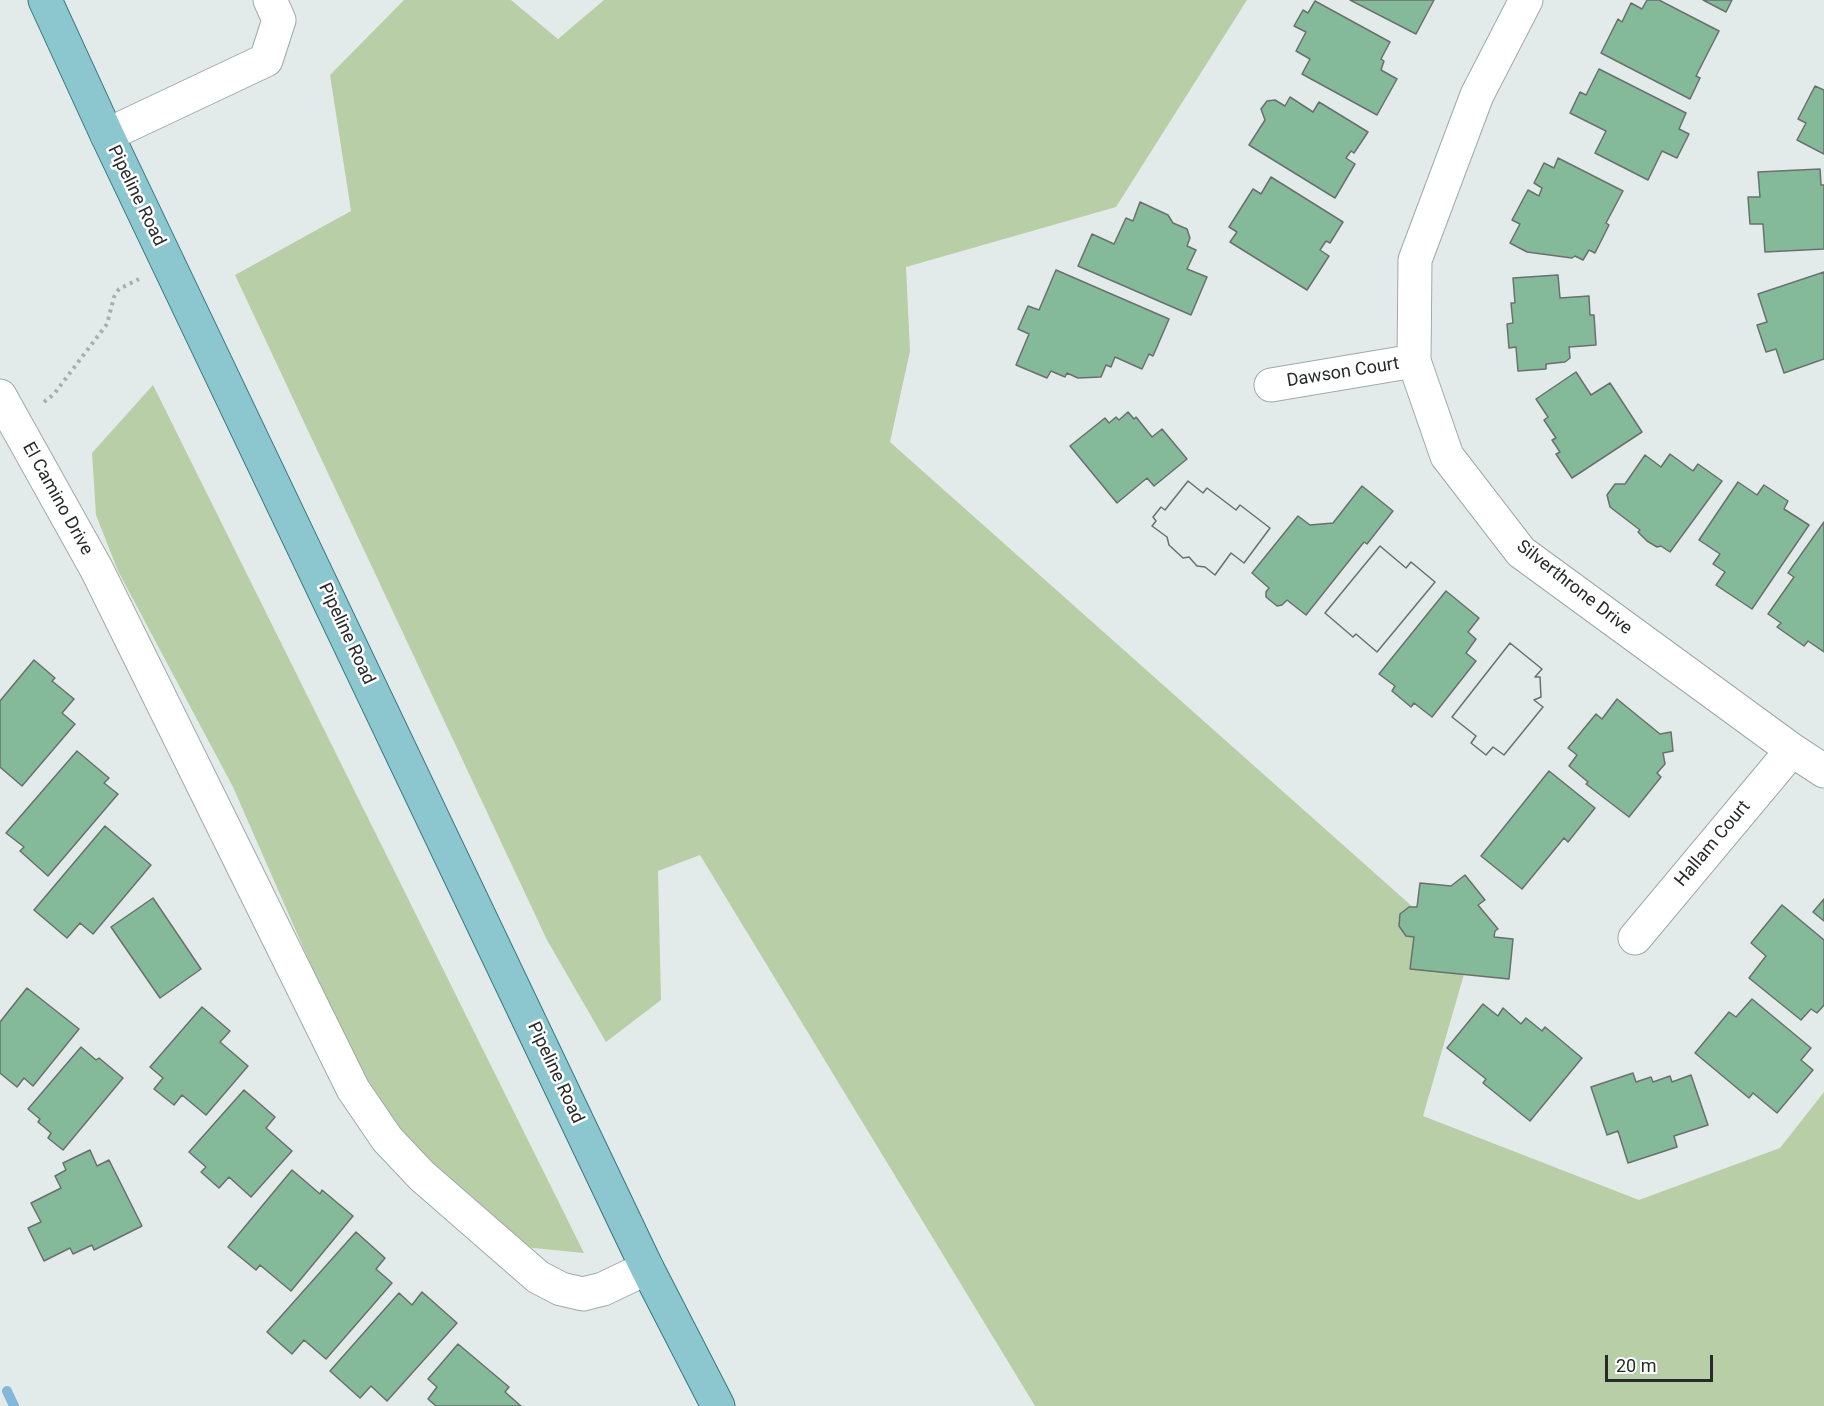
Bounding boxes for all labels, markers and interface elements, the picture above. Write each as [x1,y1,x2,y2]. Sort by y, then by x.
street label: Pipeline Road [102,142,170,250]
street label: Dawson Court [1285,353,1401,393]
street label: El Camino Drive [17,439,97,559]
street label: Silverthrone Drive [1512,536,1636,640]
street label: Pipeline Road [313,580,379,688]
street label: Hallam Court [1671,797,1755,891]
street label: Pipeline Road [522,1019,588,1127]
scale bar [1608,1343,1716,1381]
text: 20 m [1616,1355,1656,1376]

